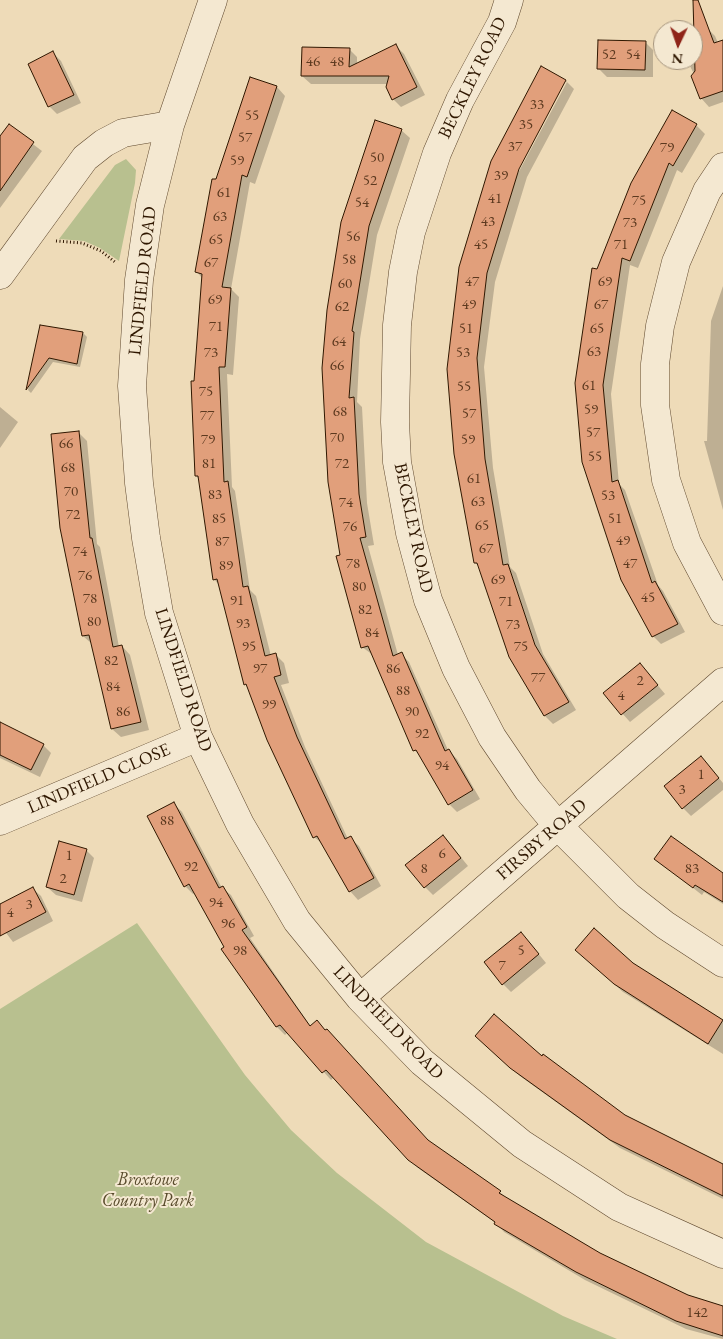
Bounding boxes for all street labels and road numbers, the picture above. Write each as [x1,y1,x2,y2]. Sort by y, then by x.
street label: BECKLEY ROAD [434,14,512,142]
street label: LINDFIELD ROAD [124,205,162,357]
street label: BECKLEY ROAD [389,461,437,595]
street label: LINDFIELD ROAD [150,605,216,755]
street label: LINDFIELD CLOSE [24,739,174,819]
street label: FIRSBY ROAD [492,795,592,885]
street label: LINDFIELD ROAD [328,962,448,1084]

